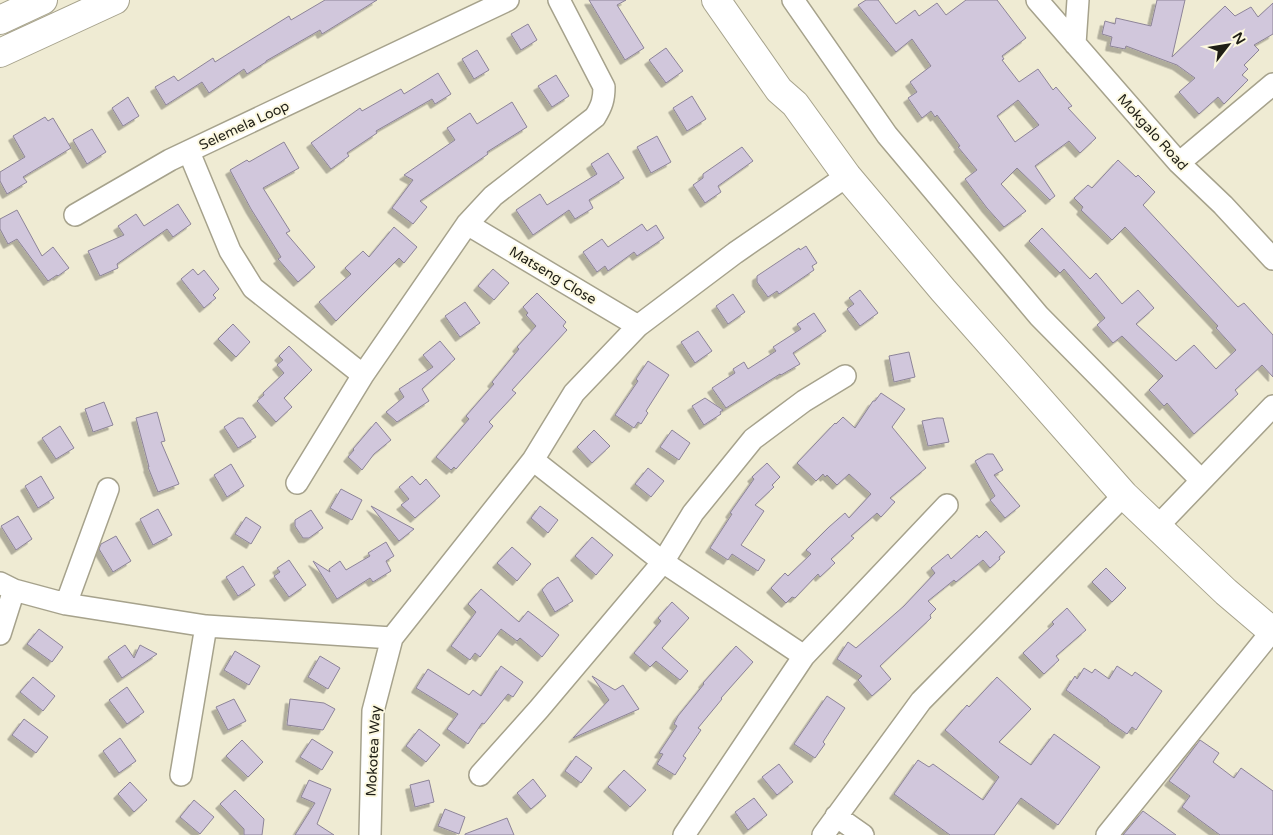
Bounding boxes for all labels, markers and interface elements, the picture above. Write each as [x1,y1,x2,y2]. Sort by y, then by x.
north arrow [1203,20,1253,70]
text: N [1229,29,1249,48]
street label: Mokgalo Road [1114,91,1191,174]
street label: Selemela Loop [196,97,292,154]
street label: Matseng Close [506,243,599,308]
street label: Mokotea Way [363,704,384,797]

